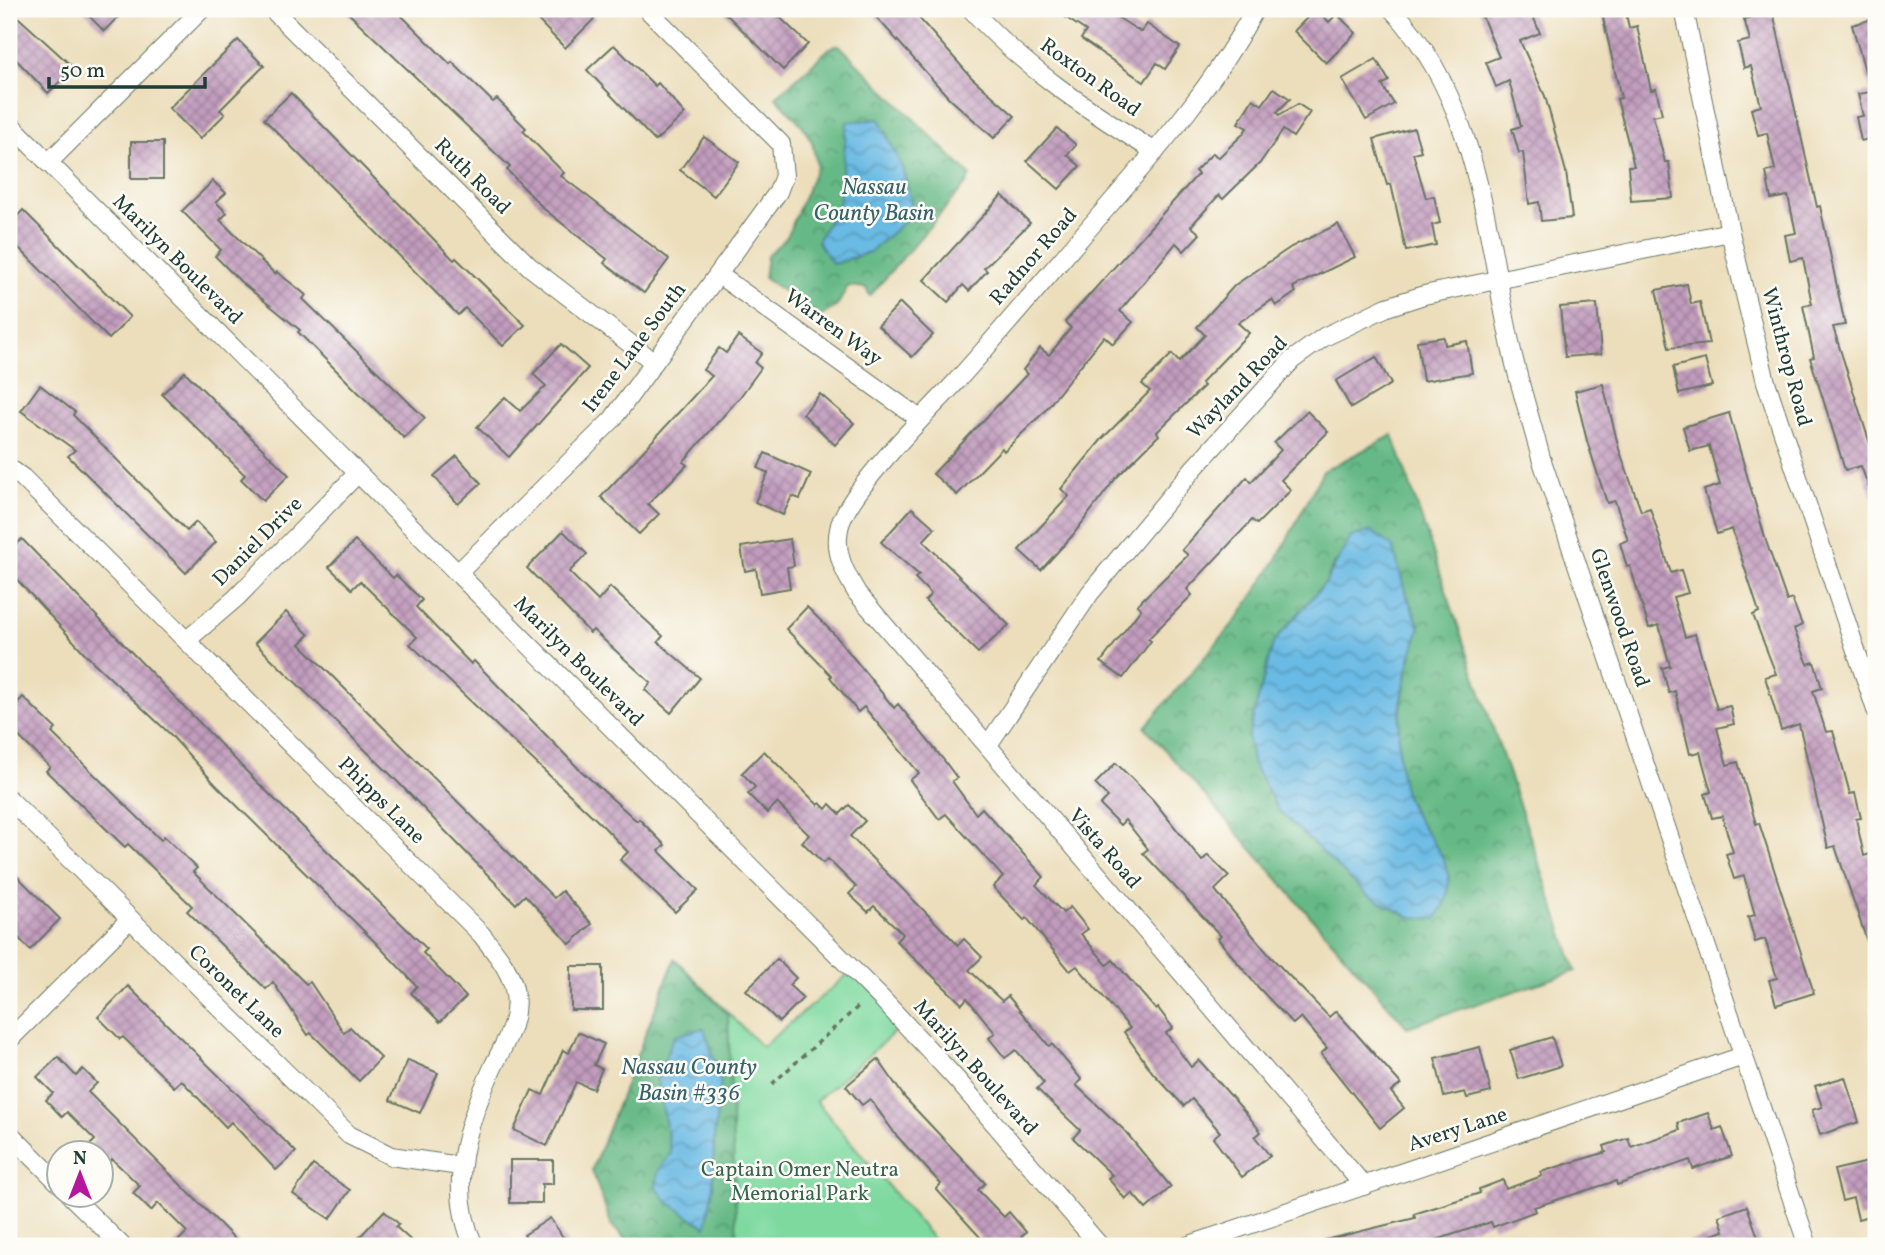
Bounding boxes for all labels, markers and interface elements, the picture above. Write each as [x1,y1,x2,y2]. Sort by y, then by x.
street label: Roxton Road [1034,32,1146,124]
scale bar [49,46,205,90]
text: 50 m [60,57,105,86]
street label: Ruth Road [427,132,517,222]
water label: Nassau County Basin [814,172,935,230]
street label: Marilyn Boulevard [105,188,249,332]
street label: Radnor Road [983,202,1085,312]
street label: Irene Lane South [576,277,694,419]
street label: Warren Way [778,283,888,374]
street label: Winthrop Road [1754,284,1818,430]
street label: Wayland Road [1181,330,1295,446]
street label: Daniel Drive [207,491,309,593]
street label: Glenwood Road [1582,545,1656,691]
street label: Marilyn Boulevard [506,590,650,734]
street label: Phipps Lane [331,751,431,851]
street label: Vista Road [1061,802,1147,896]
street label: Coronet Lane [181,939,291,1045]
street label: Marilyn Boulevard [906,994,1044,1142]
water label: Nassau County Basin #336 [621,1052,757,1110]
street label: Avery Lane [1405,1100,1511,1160]
north arrow [46,1140,116,1210]
text: N [73,1146,87,1172]
park label: Captain Omer Neutra Memorial Park [701,1156,899,1209]

